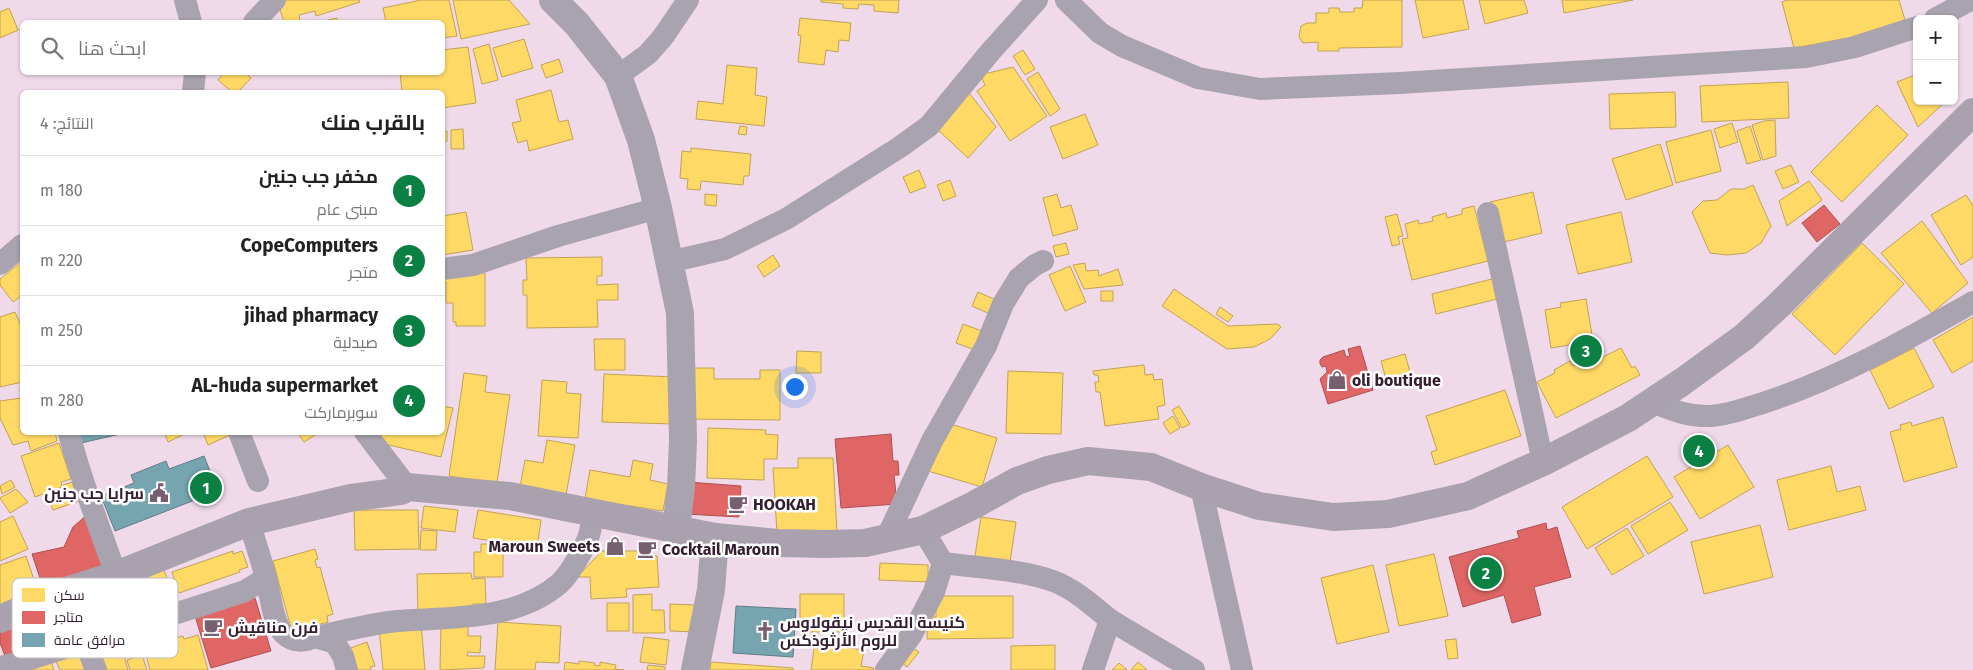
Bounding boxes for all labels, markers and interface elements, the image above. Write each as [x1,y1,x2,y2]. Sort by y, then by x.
map controls [1913,15,1958,105]
button: + [1913,15,1958,60]
search box [20,20,445,75]
icon: search [38,34,66,62]
text: ابحث هنا [78,37,147,60]
button: − [1913,60,1958,105]
text: بالقرب منك [321,110,425,136]
text: النتائج: 4 [40,114,94,133]
text: مخفر جب جنين [259,165,378,188]
text: 180 m [40,181,83,200]
text: 1 [405,181,413,200]
text: مبنى عام [317,200,378,219]
text: CopeComputers [241,234,378,257]
text: 220 m [40,251,83,270]
text: 2 [405,251,413,270]
text: متجر [349,263,378,282]
text: jihad pharmacy [244,304,378,327]
text: 250 m [40,321,83,340]
text: 3 [405,321,413,340]
pin: 3 [1570,332,1602,370]
text: صيدلية [333,333,378,352]
shop icon: oli boutique [1326,369,1348,391]
place label: oli boutique [1352,371,1441,390]
text: AL-huda supermarket [191,374,378,397]
your location [782,374,808,400]
text: 280 m [40,391,84,410]
text: 4 [404,391,414,410]
text: سوبرماركت [304,403,378,422]
pin: 4 [1683,432,1715,470]
pin: 1 [190,469,222,507]
public building icon: سرايا جب جنين [148,482,170,504]
place label: سرايا جب جنين [44,484,144,503]
cafe icon: HOOKAH [727,493,749,515]
place label: HOOKAH [753,495,816,514]
shop icon: Maroun Sweets [604,535,626,557]
place label: Maroun Sweets [488,537,600,556]
cafe icon: Cocktail Maroun [636,538,658,560]
place label: Cocktail Maroun [662,540,780,559]
pin: 2 [1470,554,1502,592]
legend [12,578,178,658]
text: سكن [54,587,85,604]
text: متاجر [53,609,83,626]
place label: كنيسة القديس نيقولاوس للروم الأرثوذكس [780,613,965,652]
cafe icon: فرن مناقيش [202,616,224,638]
place label: فرن مناقيش [228,618,318,637]
church icon: كنيسة القديس نيقولاوس للروم الأرثوذكس [754,620,776,642]
text: مرافق عامة [54,632,125,649]

